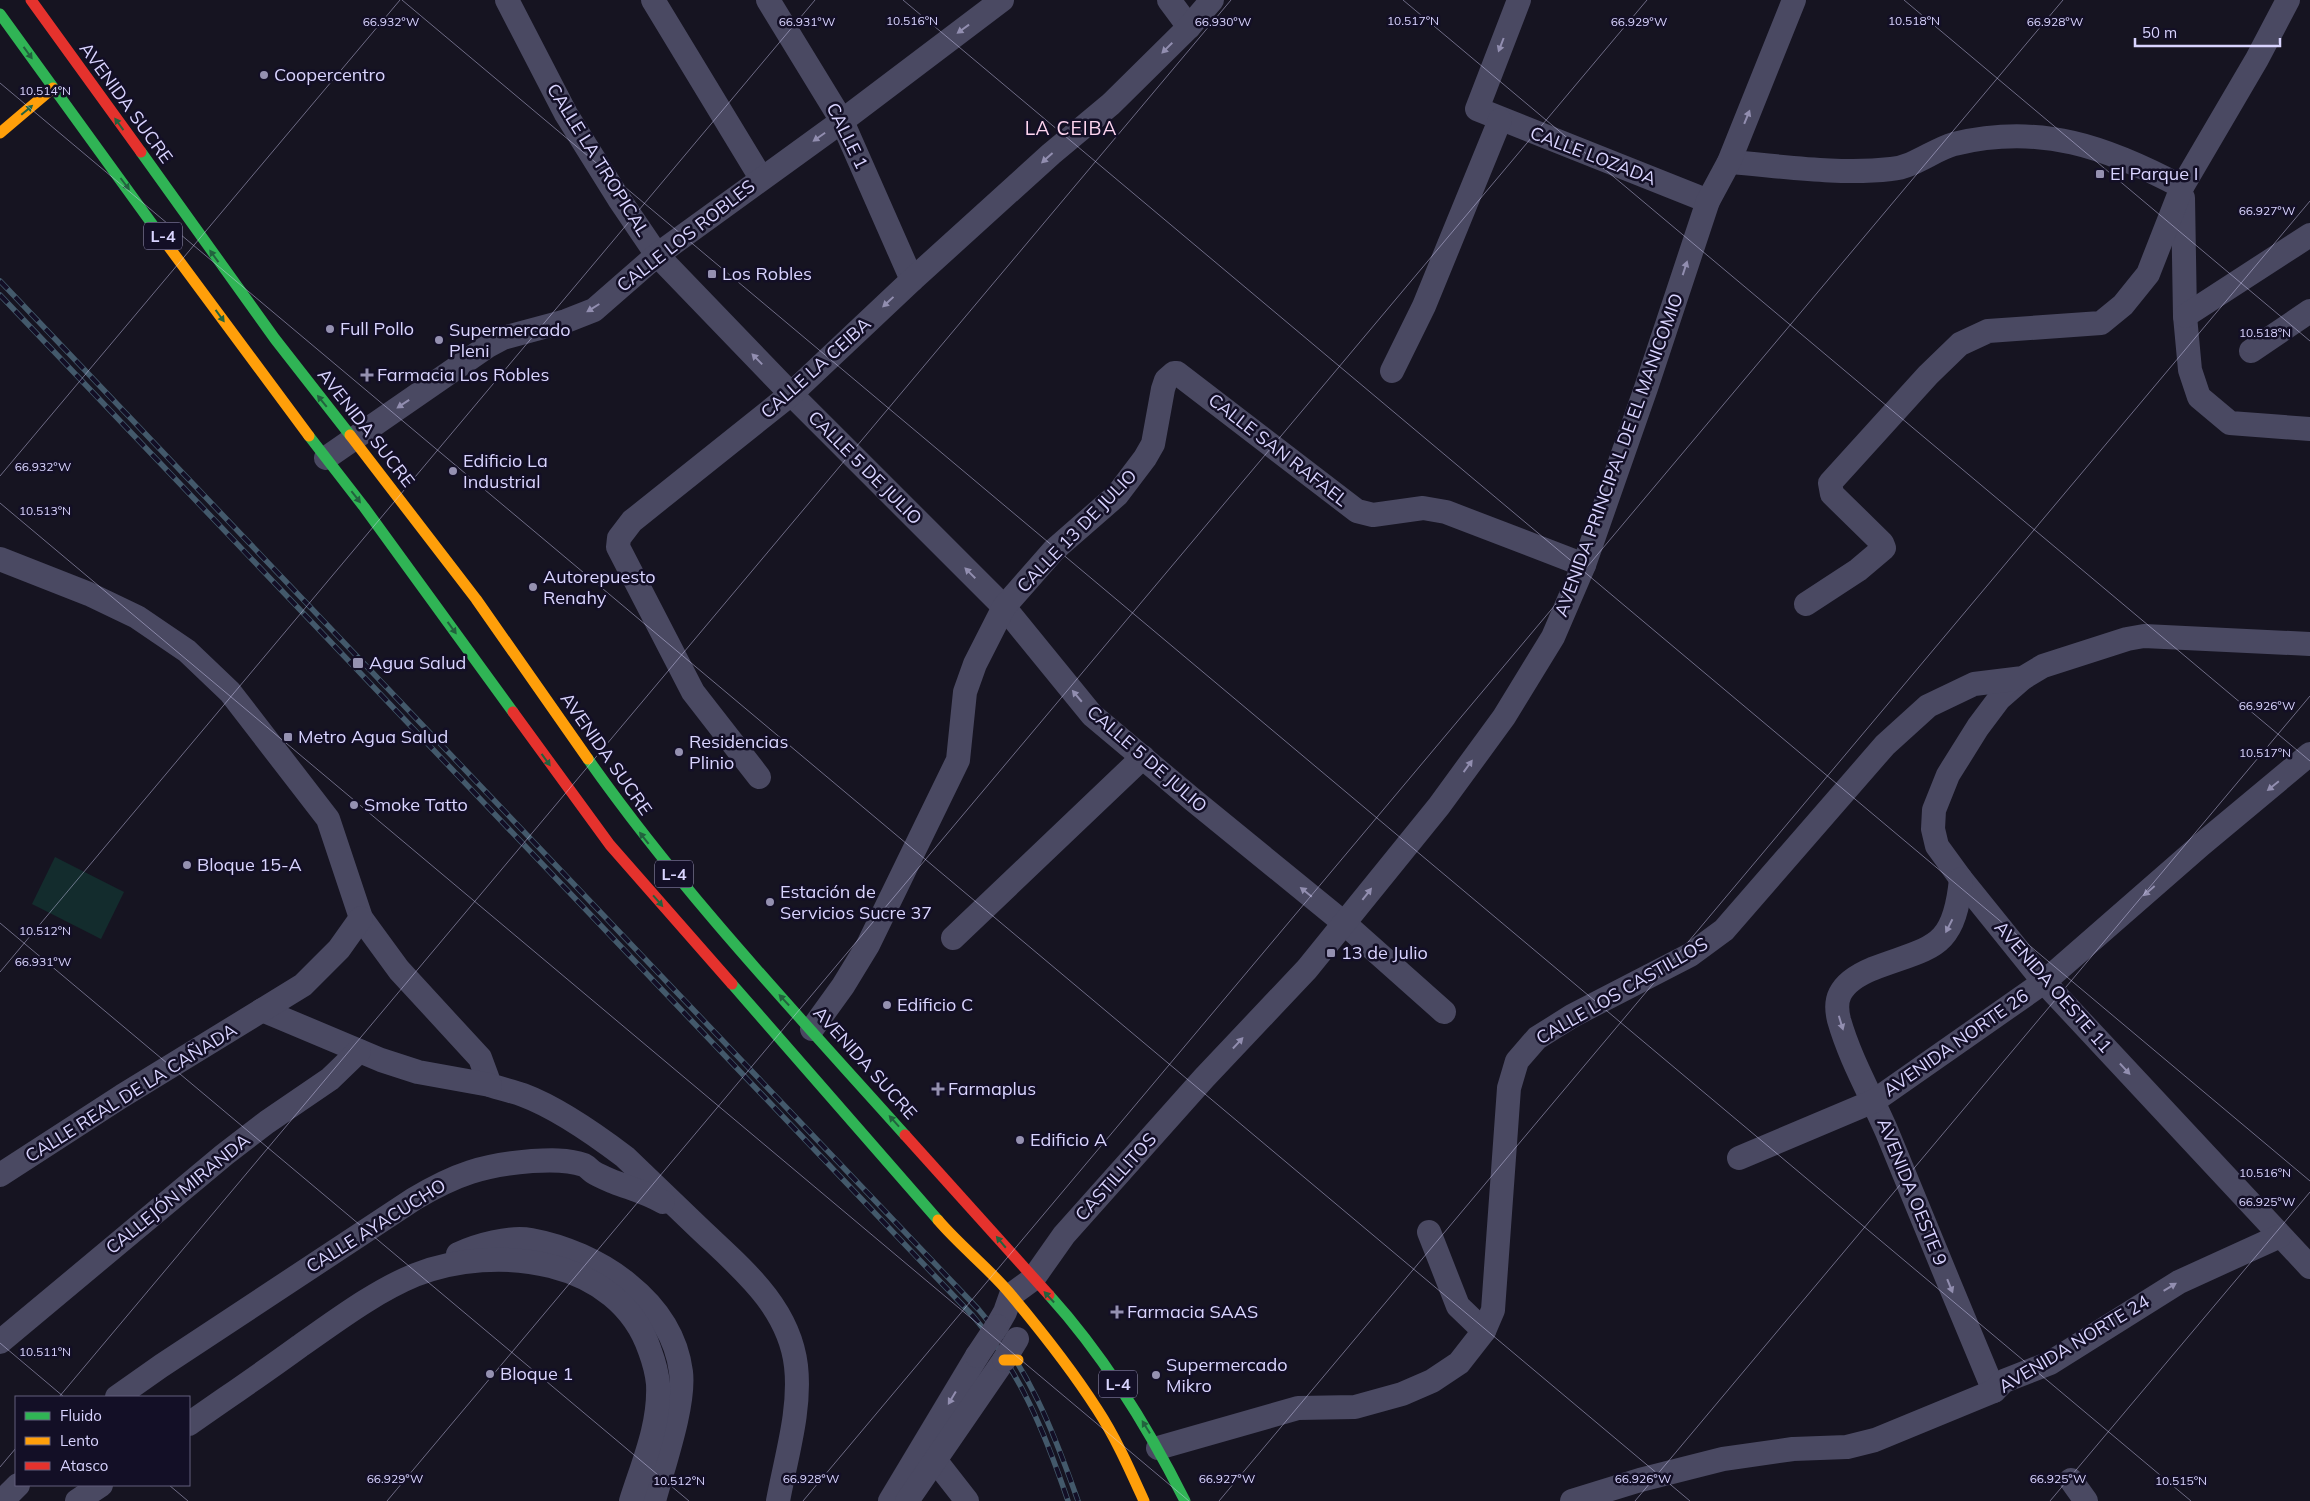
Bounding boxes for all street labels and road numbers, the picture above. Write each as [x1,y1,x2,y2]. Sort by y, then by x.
street label: AVENIDA SUCRE [75,38,178,168]
street label: CALLE LA TROPICAL [542,79,655,241]
street label: CALLE 1 [822,99,873,173]
street label: CALLE LOZADA [1527,121,1659,190]
street label: CALLE LOS ROBLES [612,175,759,297]
road number: L-4 [144,222,182,250]
street label: AVENIDA PRINCIPAL DE EL MANICOMIO [1549,290,1688,620]
street label: CALLE LA CEIBA [756,312,876,423]
street label: AVENIDA SUCRE [313,364,420,492]
street label: CALLE SAN RAFAEL [1204,388,1353,511]
street label: CALLE 5 DE JULIO [804,406,927,529]
street label: CALLE 13 DE JULIO [1012,464,1141,597]
street label: AVENIDA SUCRE [556,688,657,819]
street label: CALLE 5 DE JULIO [1083,700,1212,817]
road number: L-4 [655,861,693,888]
street label: AVENIDA OESTE 11 [1990,916,2117,1057]
street label: CALLE LOS CASTILLOS [1532,932,1712,1049]
street label: AVENIDA NORTE 26 [1879,984,2033,1101]
street label: AVENIDA SUCRE [809,1001,922,1124]
street label: CALLE REAL DE LA CAÑADA [21,1018,241,1167]
street label: AVENIDA OESTE 9 [1872,1115,1953,1269]
street label: CALLEJÓN MIRANDA [101,1128,254,1259]
street label: CASTILLITOS [1070,1128,1161,1226]
street label: CALLE AYACUCHO [302,1173,450,1278]
street label: AVENIDA NORTE 24 [1994,1289,2153,1398]
road number: L-4 [1099,1370,1137,1398]

